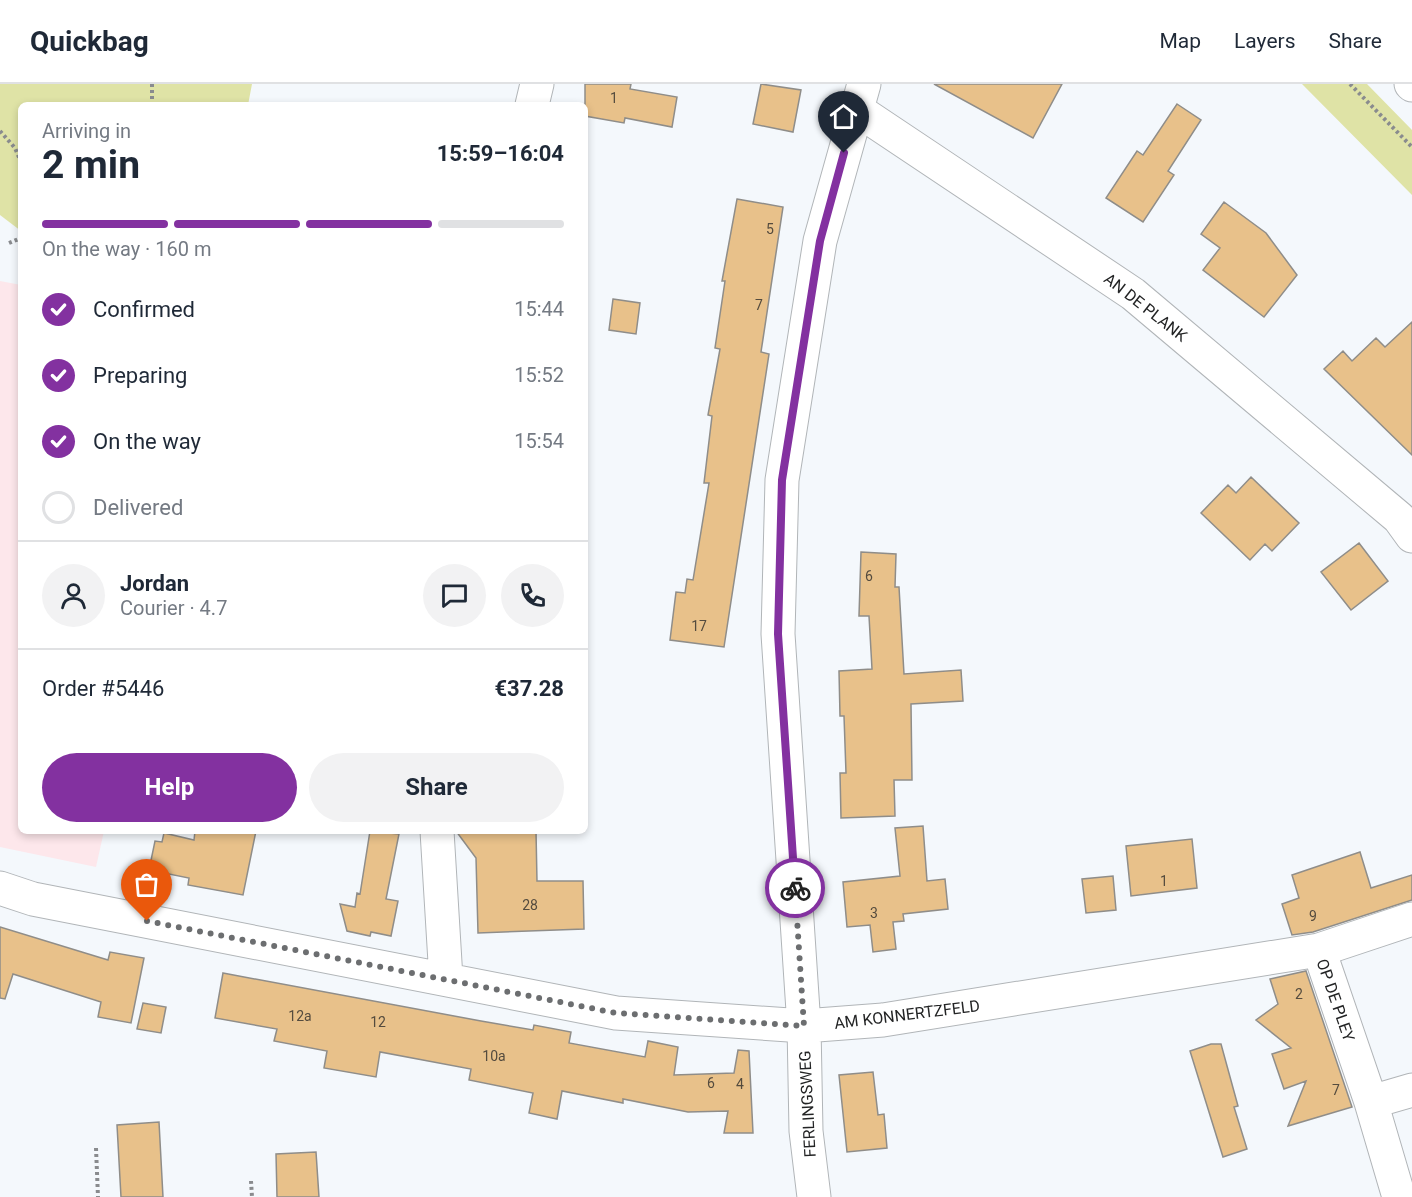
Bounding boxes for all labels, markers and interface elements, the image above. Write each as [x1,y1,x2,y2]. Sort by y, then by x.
text: Quickbag [30,25,149,58]
text: Map [1159,29,1201,53]
text: Layers [1234,29,1295,53]
text: Share [1328,29,1382,53]
house number: 1 [610,90,618,106]
pin [818,91,869,153]
icon: home [827,100,860,133]
text: Arriving in [42,119,131,143]
text: 15:59–16:04 [437,141,564,166]
text: 2 min [42,142,140,188]
house number: 5 [766,221,774,237]
text: On the way · 160 m [42,237,211,261]
street label: AN DE PLANK [1100,269,1192,346]
icon: check [42,293,75,326]
text: Confirmed [93,297,195,322]
text: 15:44 [514,297,564,321]
house number: 7 [755,297,763,313]
icon: check [42,359,75,392]
text: Preparing [93,363,187,388]
text: 15:52 [514,363,564,387]
icon: check [42,425,75,458]
text: On the way [93,429,201,454]
text: 15:54 [514,429,564,453]
text: Delivered [93,495,183,520]
button: person [42,564,105,627]
button: chat [423,564,486,627]
button: phone [501,564,564,627]
house number: 6 [865,568,873,584]
text: Jordan [120,571,189,596]
text: Courier · 4.7 [120,596,227,620]
house number: 17 [691,618,707,634]
text: Order #5446 [42,676,164,701]
text: €37.28 [495,676,564,701]
button: Help [42,753,297,822]
button: Share [309,753,564,822]
courier [765,858,825,918]
pin [121,859,172,921]
icon: bag [130,868,163,901]
icon: bike [779,872,812,905]
house number: 1 [1160,873,1168,889]
house number: 28 [522,897,538,913]
house number: 3 [870,905,878,921]
house number: 9 [1309,908,1317,924]
street label: OP DE PLEY [1313,956,1359,1044]
house number: 2 [1295,986,1303,1002]
street label: AM KONNERTZFELD [833,996,981,1033]
house number: 12a [288,1008,312,1024]
house number: 12 [370,1014,386,1030]
house number: 10a [482,1048,506,1064]
street label: FERLINGSWEG [795,1050,820,1158]
house number: 6 [707,1075,715,1091]
house number: 4 [736,1076,744,1092]
house number: 7 [1332,1082,1340,1098]

